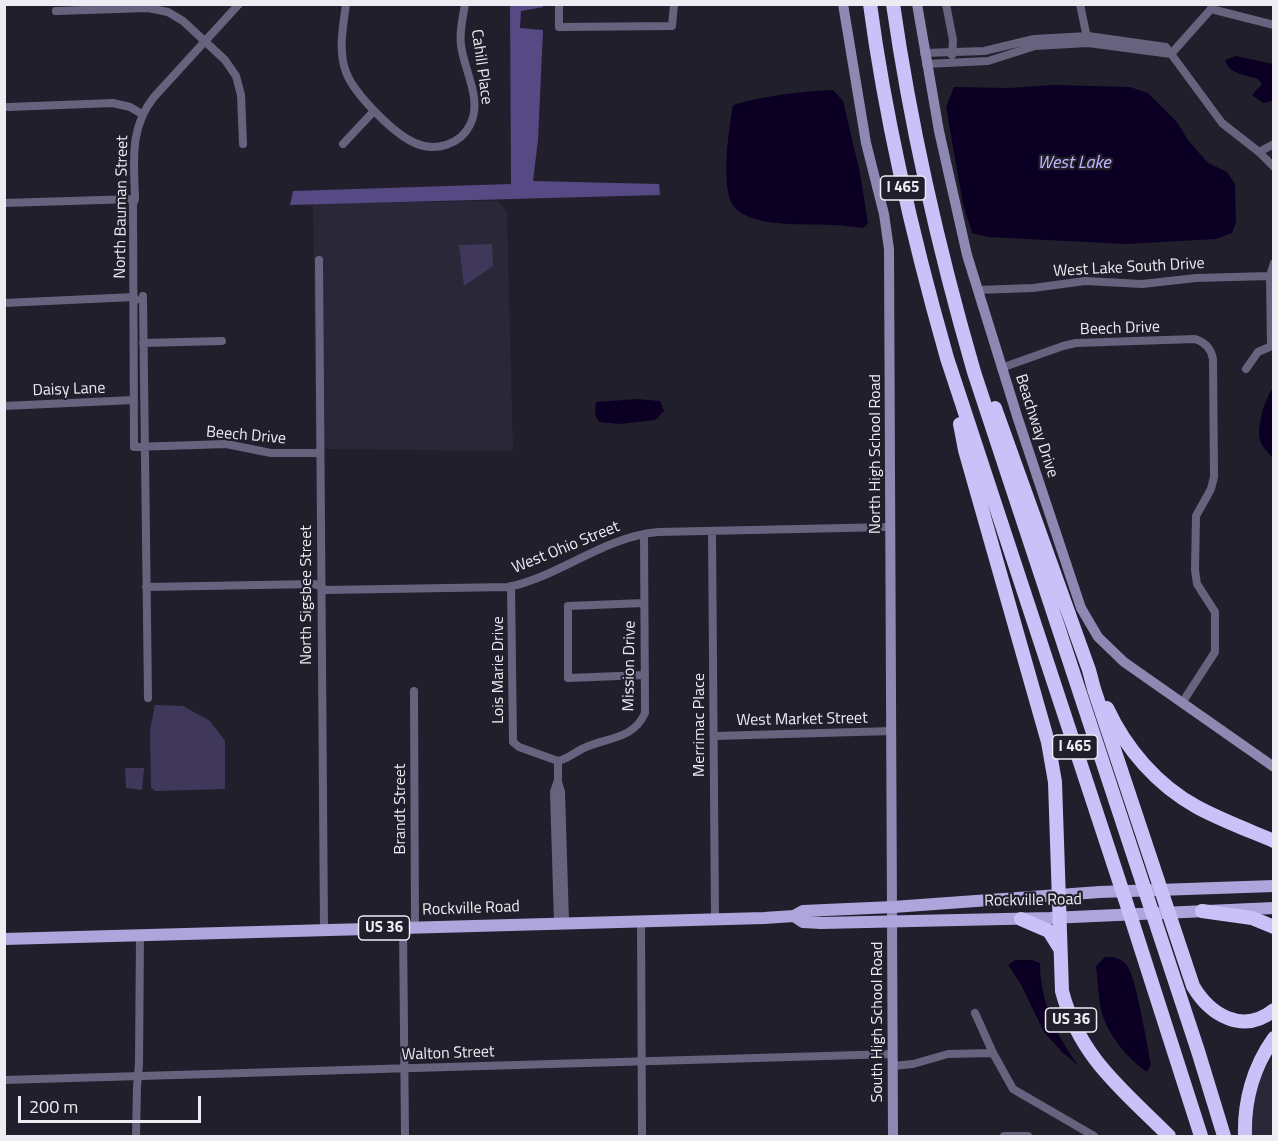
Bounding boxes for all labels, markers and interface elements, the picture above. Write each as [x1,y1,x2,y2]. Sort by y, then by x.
street label: Cahill Place [466,28,496,106]
street label: North Bauman Street [111,135,133,279]
water label: West Lake [1038,153,1110,175]
road number: I 465 [880,176,926,200]
street label: West Lake South Drive [1053,254,1205,282]
street label: Beech Drive [1080,318,1160,340]
street label: Beachway Drive [1010,372,1062,480]
street label: North High School Road [866,374,886,534]
street label: Daisy Lane [32,379,106,401]
street label: Beech Drive [205,423,287,449]
street label: West Ohio Street [509,518,623,578]
street label: North Sigsbee Street [297,525,317,665]
street label: Lois Marie Drive [489,616,509,724]
street label: Mission Drive [620,620,640,712]
street label: Merrimac Place [690,673,710,777]
street label: West Market Street [736,709,868,731]
road number: I 465 [1052,735,1098,759]
street label: Brandt Street [391,764,411,854]
street label: Rockville Road [984,891,1082,911]
street label: Rockville Road [422,898,520,920]
road number: US 36 [358,916,410,940]
street label: South High School Road [868,942,888,1102]
road number: US 36 [1046,1008,1096,1032]
street label: Walton Street [401,1043,495,1065]
scale bar [21,1084,204,1122]
text: 200 m [29,1093,78,1120]

